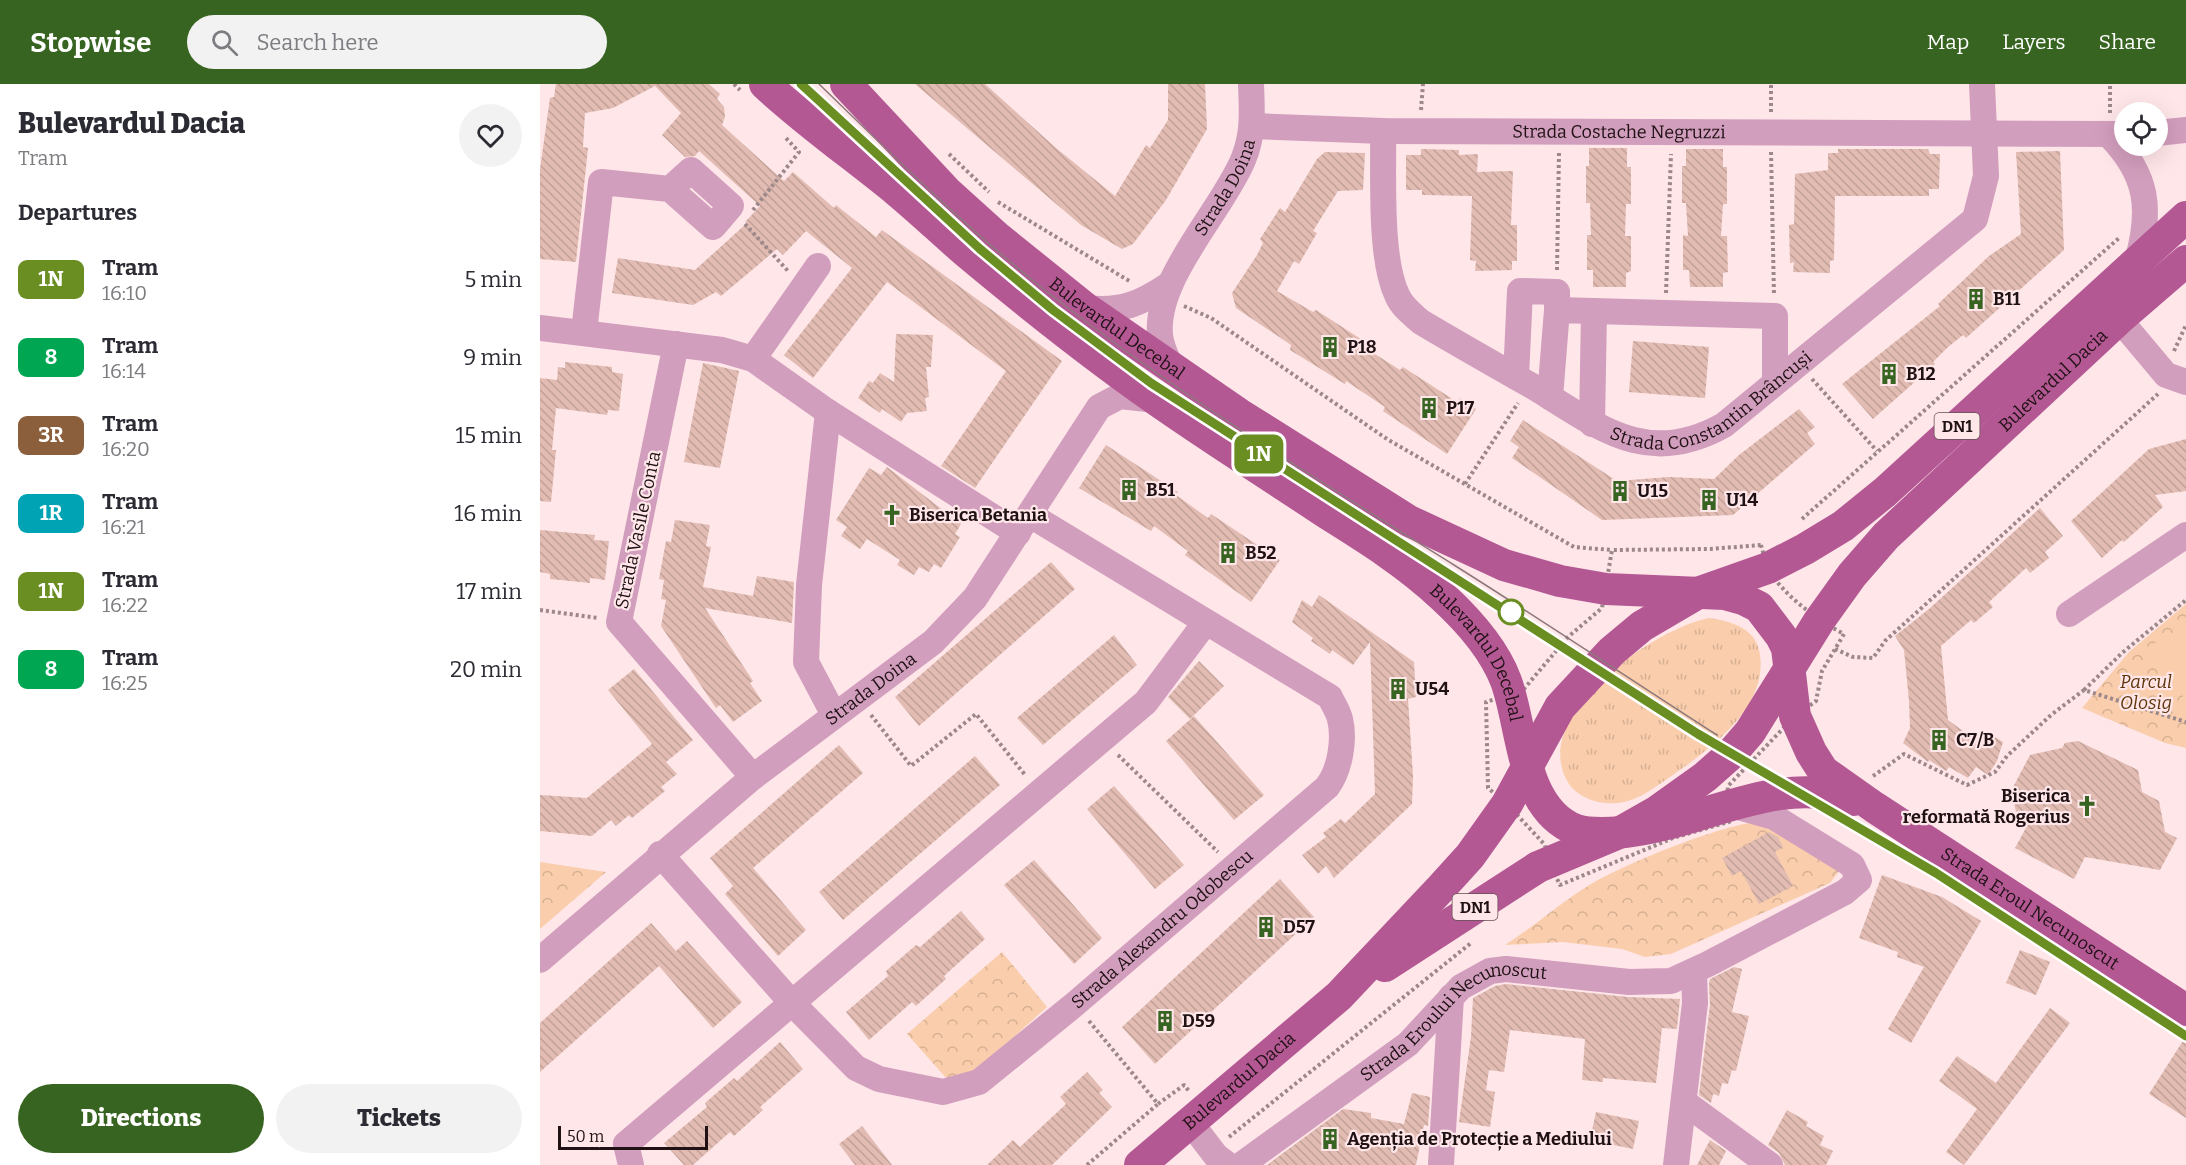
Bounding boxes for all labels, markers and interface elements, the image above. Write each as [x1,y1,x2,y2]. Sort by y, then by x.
search box [187,15,607,69]
text: Stopwise [30,26,151,59]
icon: search [208,26,241,59]
text: Search here [256,29,379,56]
text: Map [1927,29,1969,55]
text: Layers [2002,29,2066,55]
text: Share [2099,29,2156,55]
map controls [2114,102,2168,156]
button: locate [2114,102,2168,156]
button: heart [459,104,522,167]
text: Bulevardul Dacia [18,107,245,140]
street label: Strada Costache Negruzzi [1512,121,1726,143]
street label: Strada Doina [1189,137,1260,240]
text: Tram [18,146,67,170]
text: Departures [18,199,137,226]
text: Tram [102,254,158,281]
text: 1N [38,266,64,292]
text: 5 min [464,266,522,293]
street label: Bulevardul Decebal [1045,273,1189,384]
text: 16:10 [102,281,147,305]
building icon: B11 [1964,287,1988,311]
place label: B11 [1993,288,2020,310]
street label: Bulevardul Dacia [1994,324,2112,436]
text: Tram [102,332,158,359]
building icon: P18 [1318,335,1342,359]
place label: P18 [1347,336,1377,358]
text: 8 [45,344,57,370]
text: 9 min [463,344,522,371]
street label: Strada Constantin Brâncuși [1607,346,1816,455]
text: 16:14 [102,359,146,383]
building icon: B12 [1877,362,1901,386]
place label: B12 [1906,363,1936,385]
building icon: P17 [1417,396,1441,420]
place label: P17 [1446,397,1475,419]
text: Tram [102,410,158,437]
road number: DN1 [1934,413,1980,439]
text: 3R [38,422,64,448]
text: 15 min [455,422,522,449]
line badge: 1N [1232,434,1286,473]
text: 16:20 [102,437,150,461]
text: 1N [1246,441,1272,467]
street label: Strada Vasile Conta [611,449,665,611]
building icon: B51 [1117,478,1141,502]
place label: B51 [1146,479,1175,501]
building icon: U15 [1608,479,1632,503]
place label: U15 [1637,480,1668,502]
text: Tram [102,488,158,515]
building icon: U14 [1697,488,1721,512]
place label: U14 [1726,489,1758,511]
text: 1R [39,500,63,526]
text: 16 min [454,500,522,527]
church icon: Biserica Betania [880,503,904,527]
place label: Biserica Betania [909,504,1047,526]
text: 16:21 [102,515,145,539]
building icon: B52 [1216,541,1240,565]
place label: B52 [1245,542,1276,564]
text: Tram [102,566,158,593]
text: 1N [38,578,64,604]
text: 17 min [456,578,522,605]
street label: Bulevardul Decebal [1425,579,1527,723]
text: 16:22 [102,593,148,617]
unlabelled marker [1498,599,1524,625]
text: Tram [102,644,158,671]
street label: Strada Doina [821,647,921,730]
text: 8 [45,656,57,682]
text: 20 min [450,656,522,683]
text: 16:25 [102,671,148,695]
park label: Parcul Olosig [2120,671,2172,714]
building icon: U54 [1386,677,1410,701]
place label: U54 [1415,678,1449,700]
building icon: C7/B [1927,728,1951,752]
place label: C7/B [1956,729,1994,751]
place label: Biserica reformată Rogerius [1903,785,2070,828]
church icon: Biserica reformată Rogerius [2075,794,2099,818]
street label: Strada Eroul Necunoscut [1937,843,2124,975]
street label: Strada Alexandru Odobescu [1067,845,1257,1013]
road number: DN1 [1452,894,1498,920]
building icon: D57 [1254,915,1278,939]
place label: D57 [1283,916,1315,938]
street label: Strada Eroului Necunoscut [1356,958,1548,1086]
building icon: D59 [1153,1009,1177,1033]
place label: D59 [1182,1010,1215,1032]
street label: Bulevardul Dacia [1178,1027,1300,1135]
button: Directions [18,1084,264,1153]
button: Tickets [276,1084,522,1153]
scale bar [558,1123,708,1150]
text: 50 m [567,1127,604,1146]
building icon: Agenția de Protecție a Mediului [1318,1127,1342,1151]
place label: Agenția de Protecție a Mediului [1347,1128,1612,1151]

